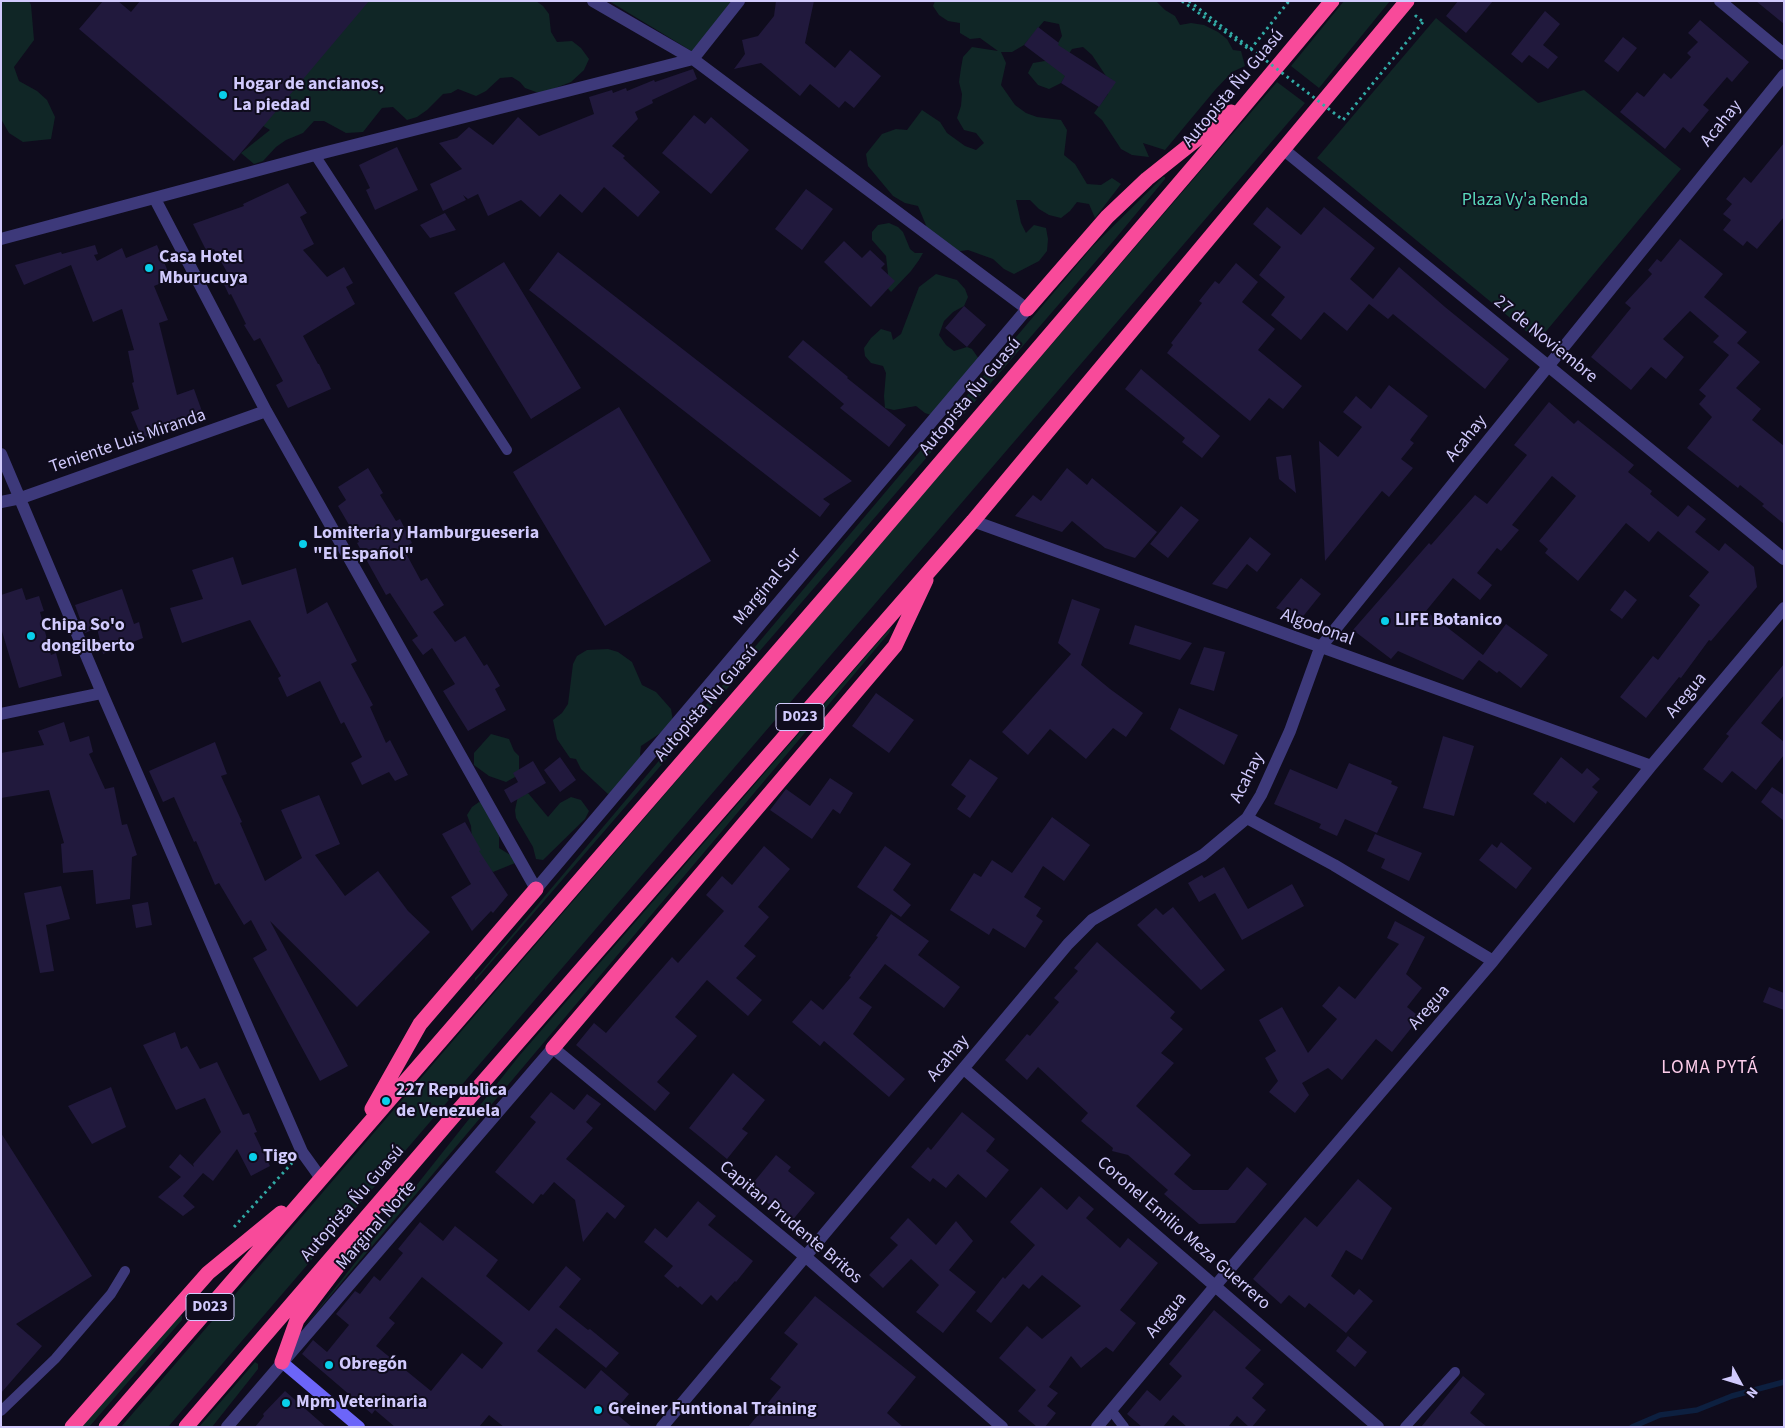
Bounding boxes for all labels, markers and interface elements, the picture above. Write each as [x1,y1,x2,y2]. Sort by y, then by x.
street label: Autopista Ñu Guasú [1178,26,1290,152]
place label: Hogar de ancianos, La piedad [233,74,384,116]
marker: Hogar de ancianos, La piedad [217,89,229,101]
street label: Acahay [1697,96,1747,152]
park label: Plaza Vy'a Renda [1462,190,1588,212]
place label: Casa Hotel Mburucuya [159,247,248,290]
marker: Casa Hotel Mburucuya [143,262,155,274]
street label: 27 de Noviembre [1489,292,1601,388]
street label: Autopista Ñu Guasú [915,334,1027,460]
street label: Teniente Luis Miranda [47,405,209,479]
street label: Acahay [1442,411,1492,467]
place label: Lomiteria y Hamburgueseria "El Español" [313,523,539,566]
marker: Lomiteria y Hamburgueseria "El Español" [297,538,309,550]
street label: Marginal Sur [729,544,807,630]
street label: Algodonal [1278,605,1356,651]
place label: LIFE Botanico [1395,610,1502,632]
place label: Chipa So'o dongilberto [41,615,135,658]
marker: LIFE Botanico [1379,615,1391,627]
marker: Chipa So'o dongilberto [25,630,37,642]
street label: Autopista Ñu Guasú [651,641,763,767]
street label: Aregua [1662,669,1712,723]
road number: D023 [776,704,824,730]
street label: Acahay [1226,749,1270,807]
street label: Aregua [1405,981,1455,1035]
street label: Acahay [923,1031,975,1087]
district label: LOMA PYTÁ [1660,1058,1760,1080]
place label: 227 Republica de Venezuela [396,1080,507,1122]
marker: 227 Republica de Venezuela [380,1095,392,1107]
street label: Autopista Ñu Guasú [297,1141,409,1267]
place label: Tigo [263,1146,297,1168]
marker: Tigo [247,1151,259,1163]
street label: Coronel Emilio Meza Guerrero [1092,1153,1274,1315]
street label: Capitan Prudente Britos [714,1157,866,1289]
street label: Marginal Norte [332,1177,422,1275]
street label: Aregua [1142,1289,1192,1343]
road number: D023 [186,1294,234,1320]
place label: Obregón [339,1354,407,1376]
north arrow [1715,1358,1765,1408]
marker: Obregón [323,1359,335,1371]
text: N [1741,1383,1762,1402]
place label: Mpm Veterinaria [296,1392,427,1414]
marker: Mpm Veterinaria [280,1397,292,1409]
place label: Greiner Funtional Training [608,1399,817,1421]
marker: Greiner Funtional Training [592,1404,604,1416]

